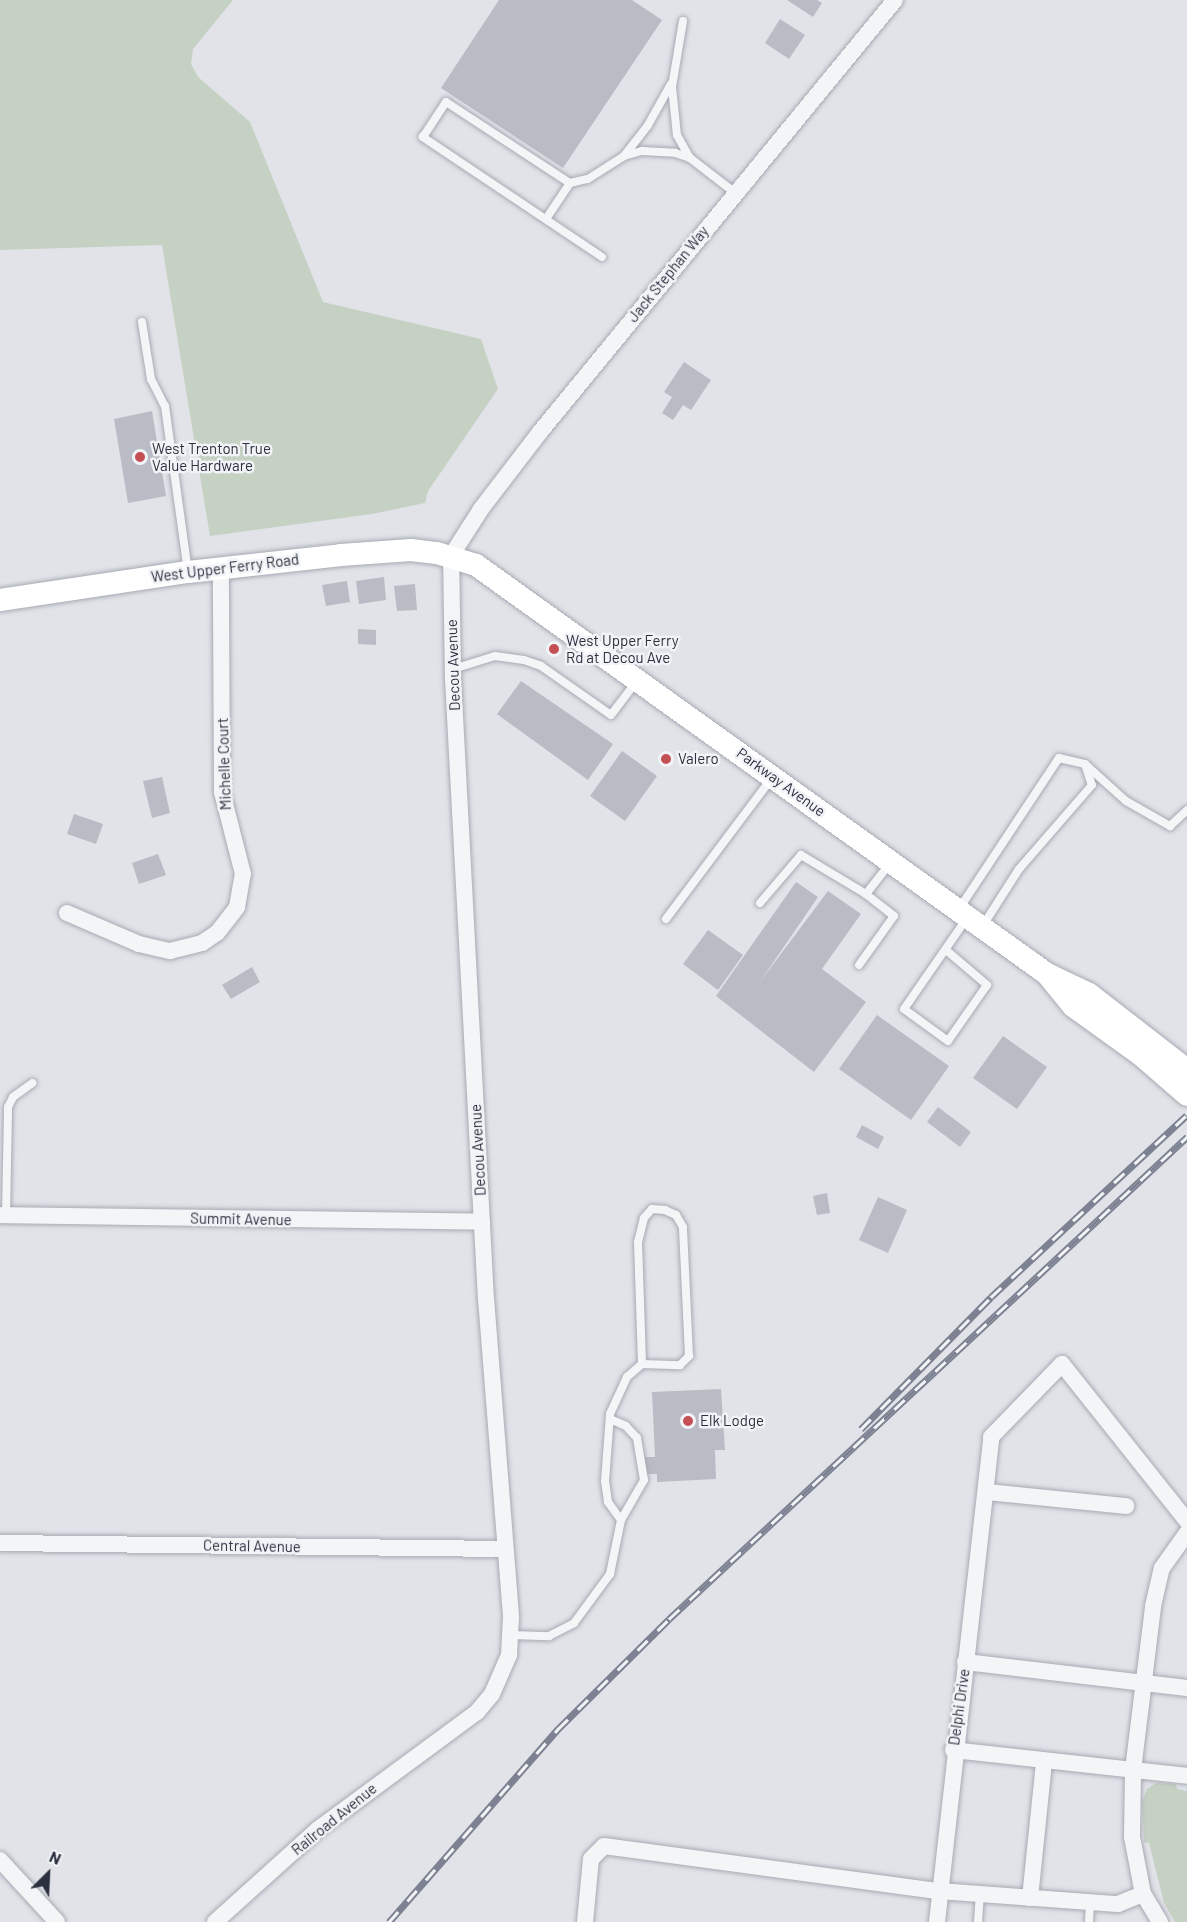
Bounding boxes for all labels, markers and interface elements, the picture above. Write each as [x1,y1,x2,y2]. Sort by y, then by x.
street label: Jack Stephan Way [624,222,712,326]
place label: West Trenton True Value Hardware [152,439,271,474]
marker: West Trenton True Value Hardware [133,450,147,464]
street label: West Upper Ferry Road [150,550,300,586]
street label: Decou Avenue [442,619,464,711]
place label: West Upper Ferry Rd at Decou Ave [566,631,679,666]
marker: West Upper Ferry Rd at Decou Ave [547,642,561,656]
street label: Michelle Court [213,717,235,811]
street label: Parkway Avenue [733,744,829,820]
place label: Valero [678,750,719,768]
marker: Valero [659,752,673,766]
street label: Decou Avenue [467,1104,489,1196]
street label: Summit Avenue [190,1209,292,1229]
place label: Elk Lodge [700,1412,764,1430]
marker: Elk Lodge [681,1414,695,1428]
street label: Central Avenue [203,1536,301,1556]
street label: Delphi Drive [945,1667,973,1747]
street label: Railroad Avenue [288,1779,380,1859]
north arrow [18,1844,78,1904]
text: N [47,1846,64,1868]

